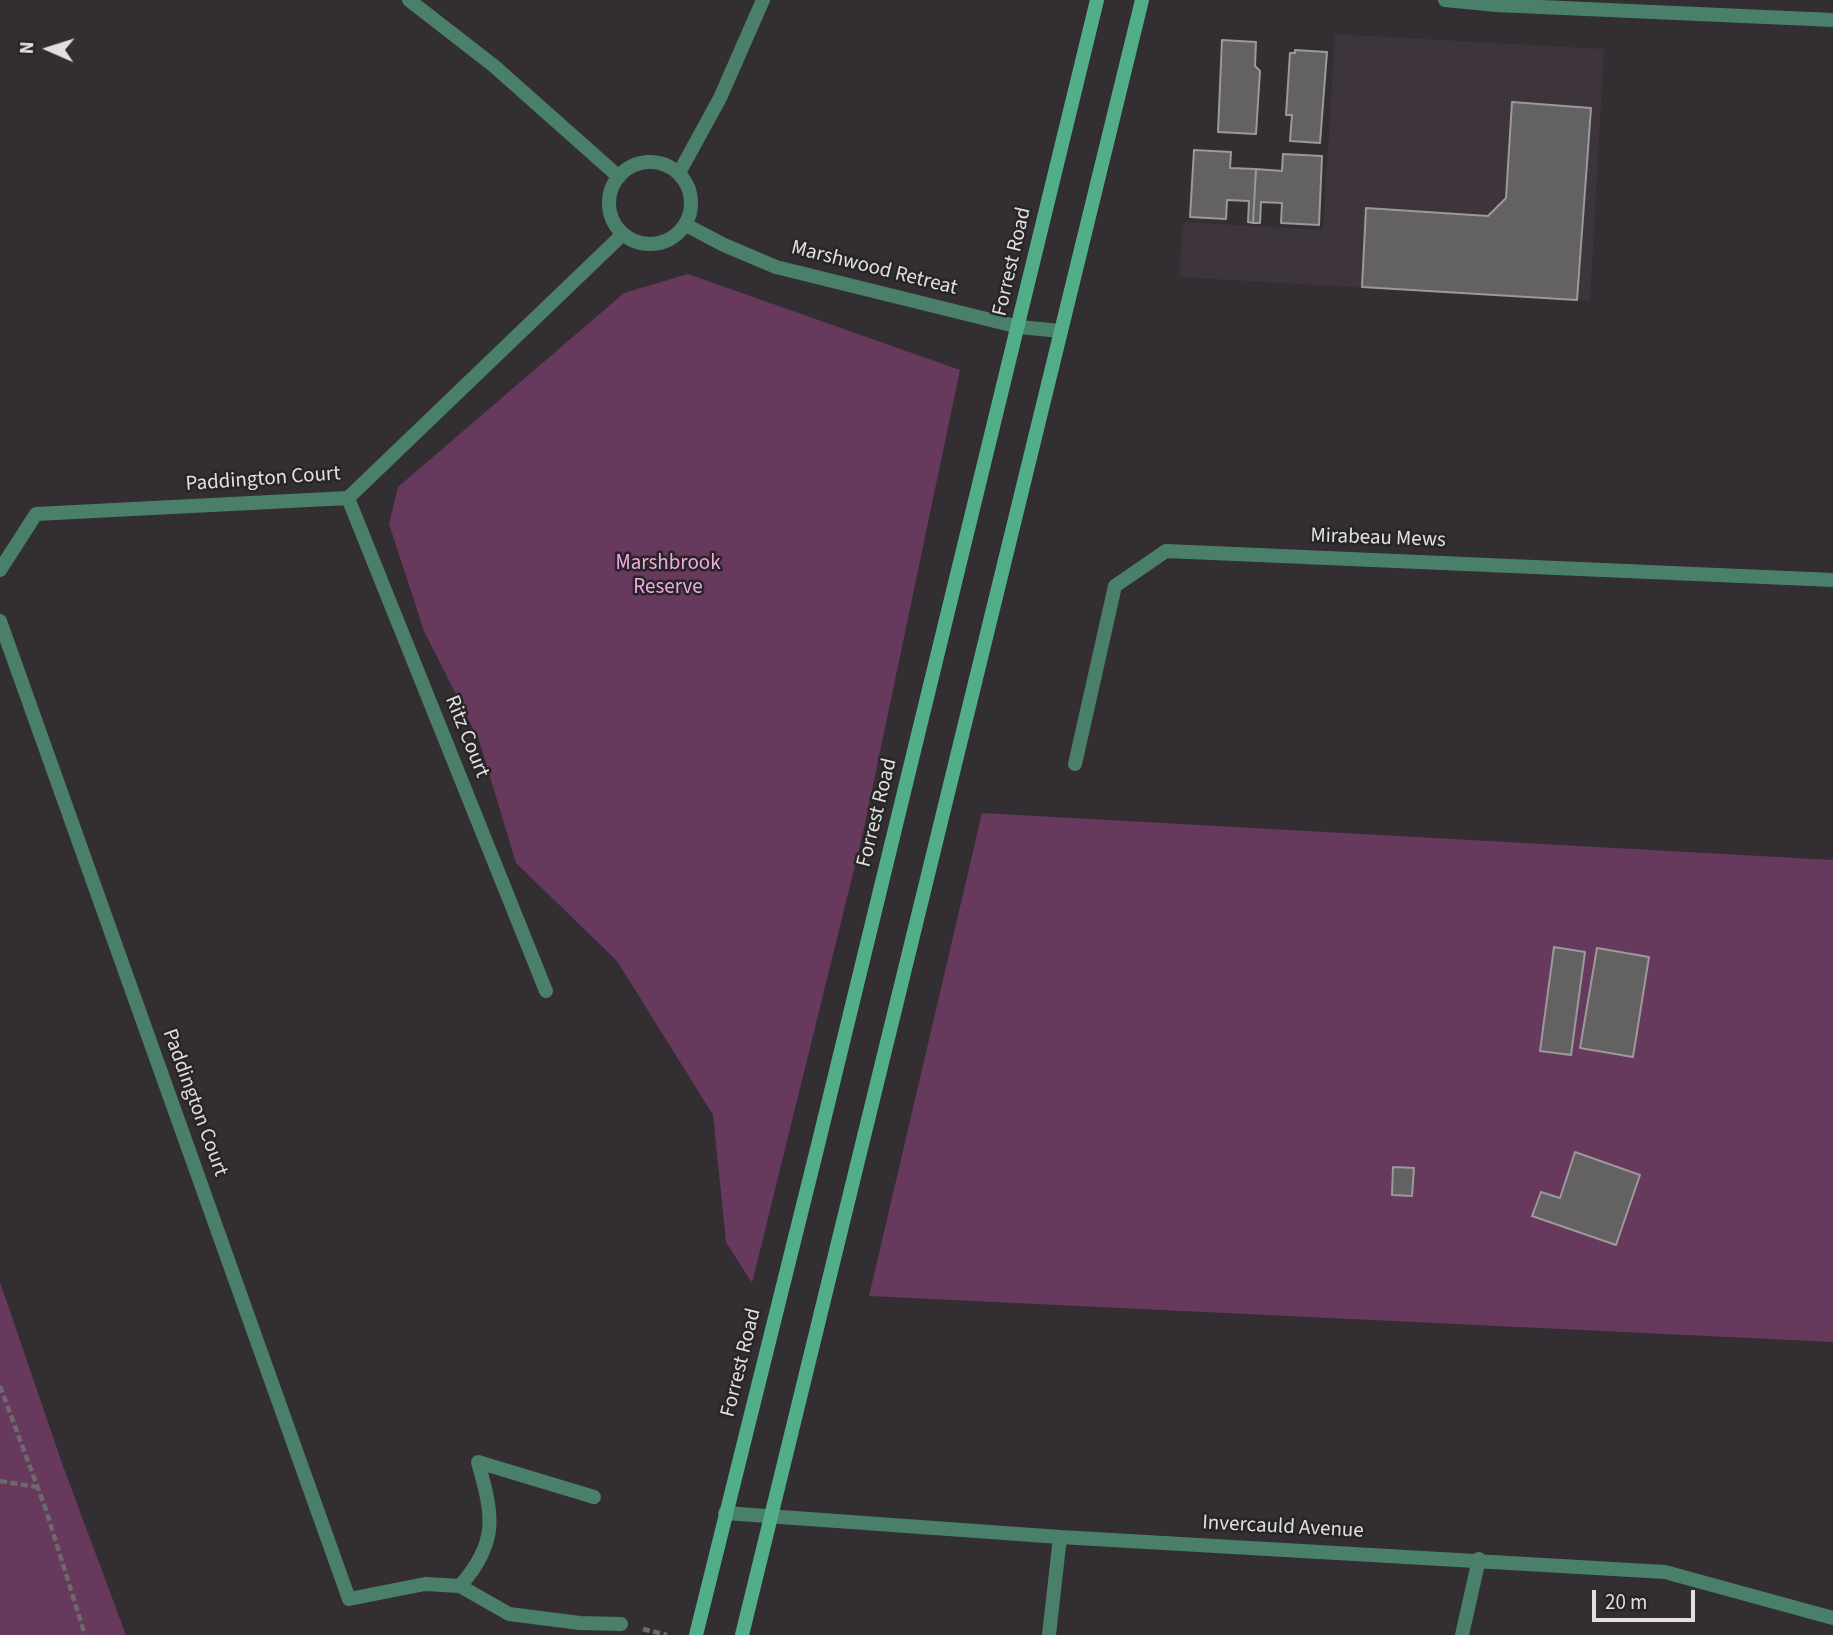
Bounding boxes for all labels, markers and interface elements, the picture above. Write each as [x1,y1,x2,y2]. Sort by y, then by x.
north arrow [14,14,84,84]
text: N [14,41,41,55]
street label: Forrest Road [988,205,1038,319]
street label: Marshwood Retreat [788,236,960,302]
street label: Paddington Court [185,462,341,498]
street label: Mirabeau Mews [1310,524,1446,554]
park label: Marshbrook Reserve [615,551,721,601]
street label: Ritz Court [438,692,494,782]
street label: Forrest Road [852,756,904,870]
street label: Paddington Court [156,1026,232,1180]
street label: Forrest Road [716,1306,768,1420]
street label: Invercauld Avenue [1202,1511,1364,1545]
scale bar [1595,1576,1698,1620]
text: 20 m [1605,1587,1647,1617]

